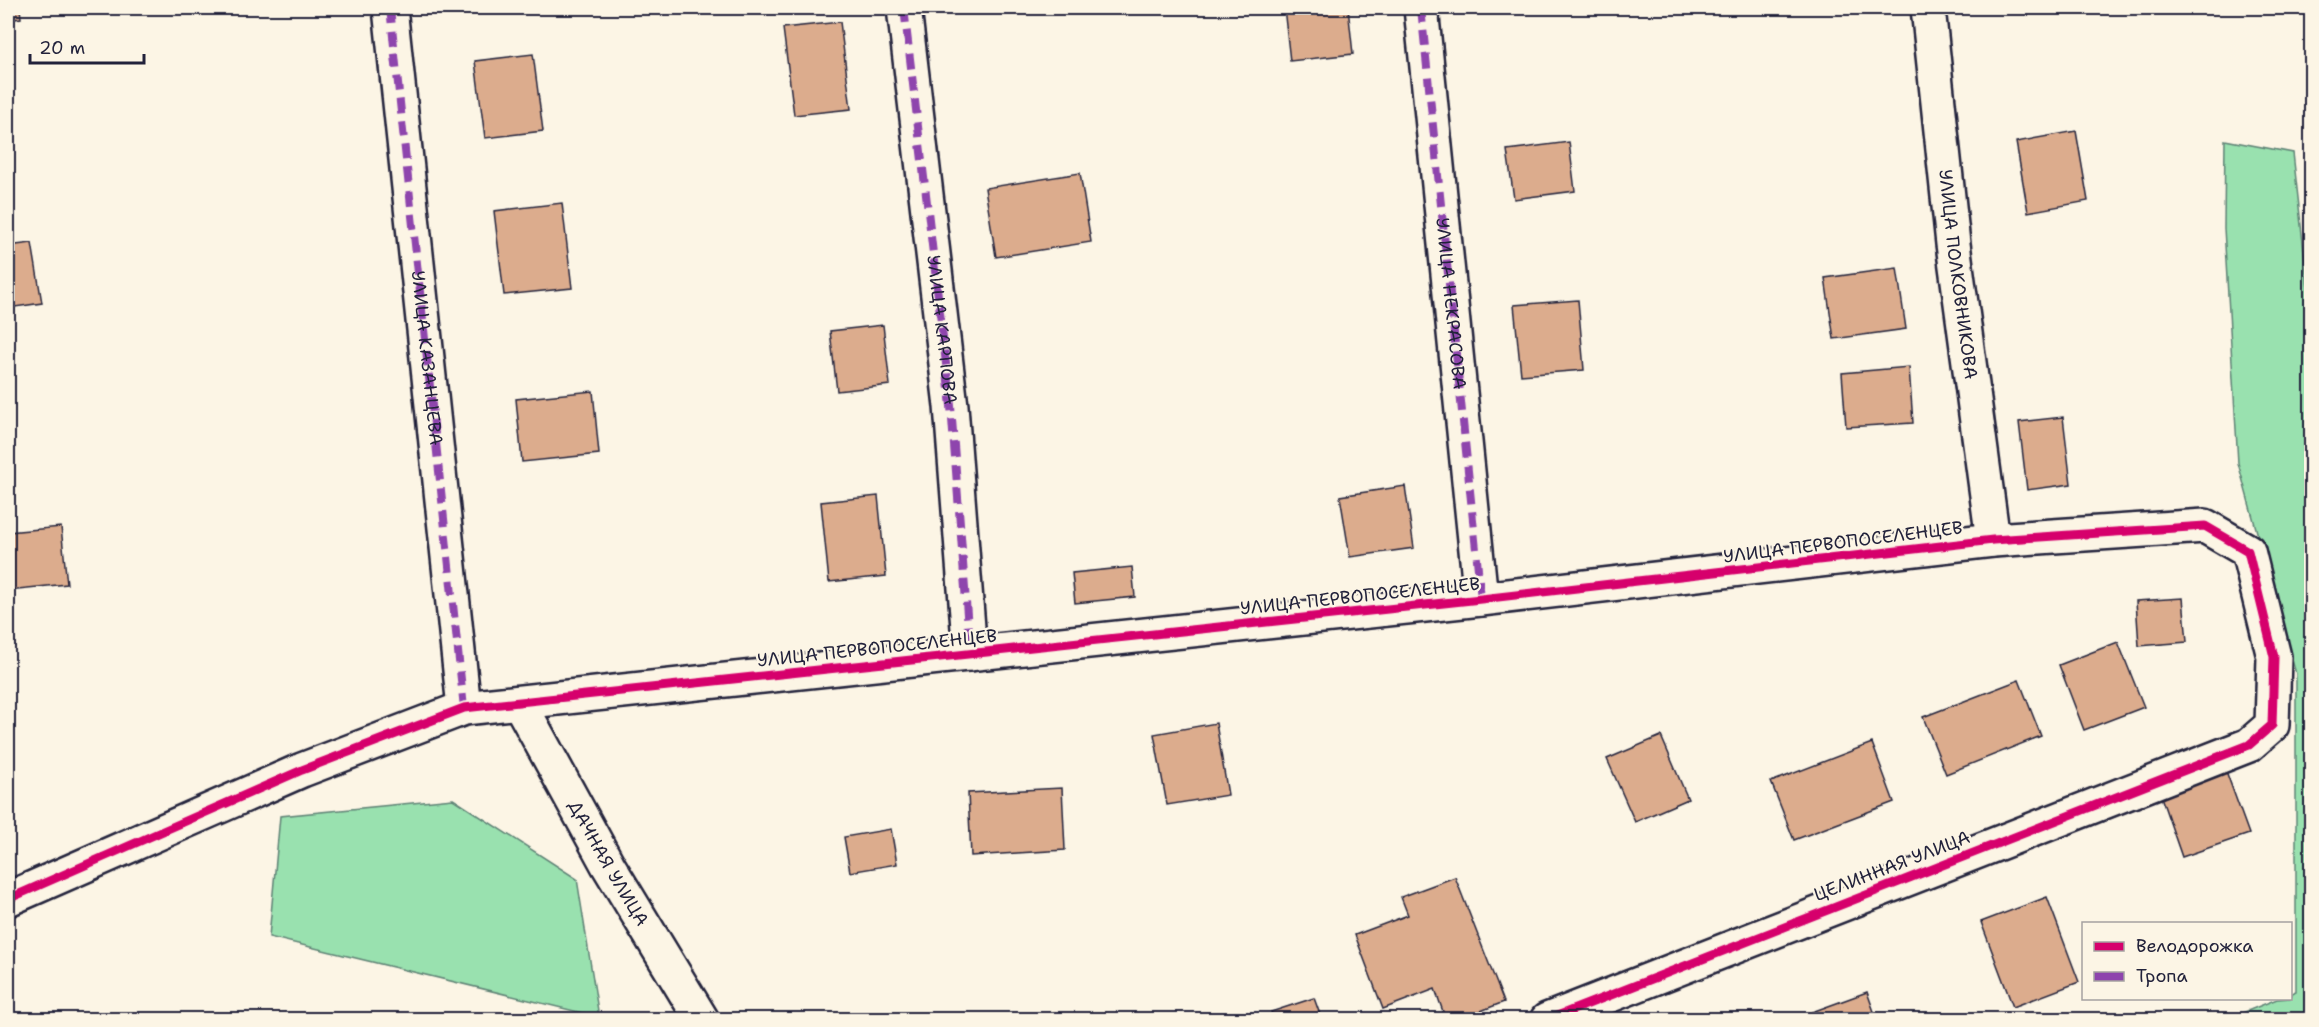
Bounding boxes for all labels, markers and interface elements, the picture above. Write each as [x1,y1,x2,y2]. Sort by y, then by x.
scale bar [30,27,144,65]
text: 20 m [39,36,85,60]
street label: УЛИЦА ПОЛКОВНИКОВА [1933,168,1983,381]
street label: УЛИЦА НЕКРАСОВА [1430,216,1472,391]
street label: УЛИЦА КАРПОВА [921,254,963,406]
street label: УЛИЦА КАЗАНЦЕВА [406,269,448,447]
street label: УЛИЦА ПЕРВОПОСЕЛЕНЦЕВ [1722,515,1964,569]
street label: УЛИЦА ПЕРВОПОСЕЛЕНЦЕВ [1239,571,1481,621]
street label: УЛИЦА ПЕРВОПОСЕЛЕНЦЕВ [756,623,998,673]
street label: ДАЧНАЯ УЛИЦА [563,796,654,930]
street label: ЦЕЛИННАЯ УЛИЦА [1810,825,1974,907]
legend [2082,922,2292,1000]
text: Велодорожка [2136,934,2254,958]
text: Тропа [2136,964,2188,988]

